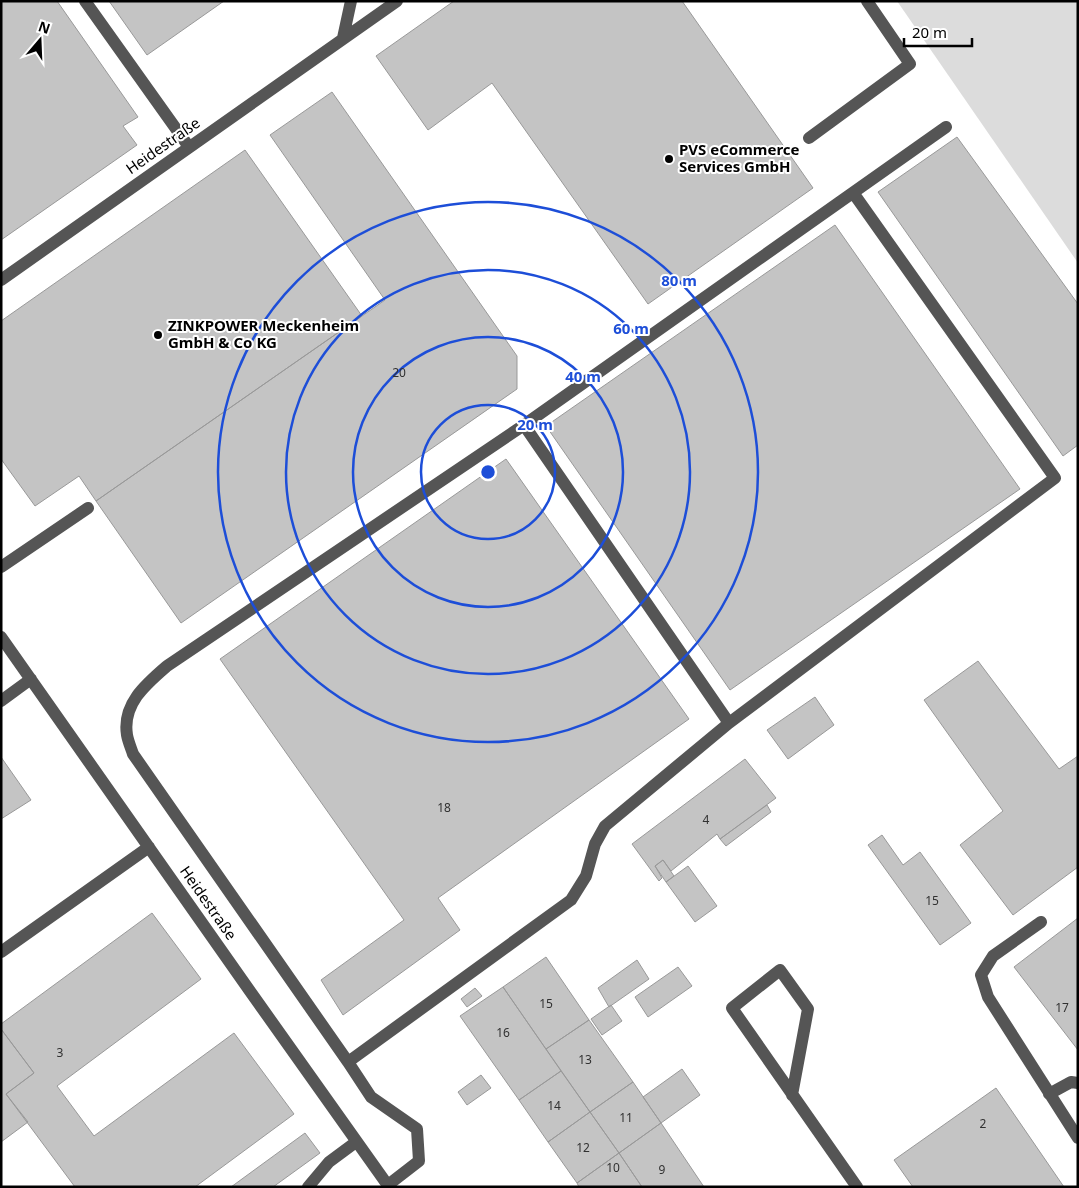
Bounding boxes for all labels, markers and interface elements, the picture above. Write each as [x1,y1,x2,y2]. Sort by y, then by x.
north arrow [15,15,65,65]
scale bar [904,15,972,47]
text: N [36,16,53,38]
text: 20 m [912,22,947,42]
street label: Heidestraße [121,112,203,178]
place label: PVS eCommerce Services GmbH [679,139,800,176]
marker: PVS eCommerce Services GmbH [663,153,675,165]
text: 80 m [661,270,697,290]
place label: ZINKPOWER Meckenheim GmbH & Co KG [168,315,359,352]
text: 60 m [613,318,649,338]
marker: ZINKPOWER Meckenheim GmbH & Co KG [152,329,164,341]
house number: 20 [392,364,406,381]
text: 40 m [565,366,601,386]
text: 20 m [517,414,553,434]
centre of rings [479,463,497,481]
house number: 18 [437,799,451,816]
house number: 4 [703,811,710,828]
street label: Heidestraße [176,861,242,943]
house number: 15 [925,892,939,909]
house number: 15 [539,995,553,1012]
house number: 17 [1055,999,1069,1016]
house number: 16 [496,1024,510,1041]
house number: 3 [57,1044,64,1061]
house number: 13 [578,1051,592,1068]
house number: 14 [547,1097,561,1114]
house number: 11 [619,1109,633,1126]
house number: 2 [980,1115,987,1132]
house number: 12 [576,1139,590,1156]
house number: 10 [606,1159,620,1176]
house number: 9 [659,1161,666,1178]

